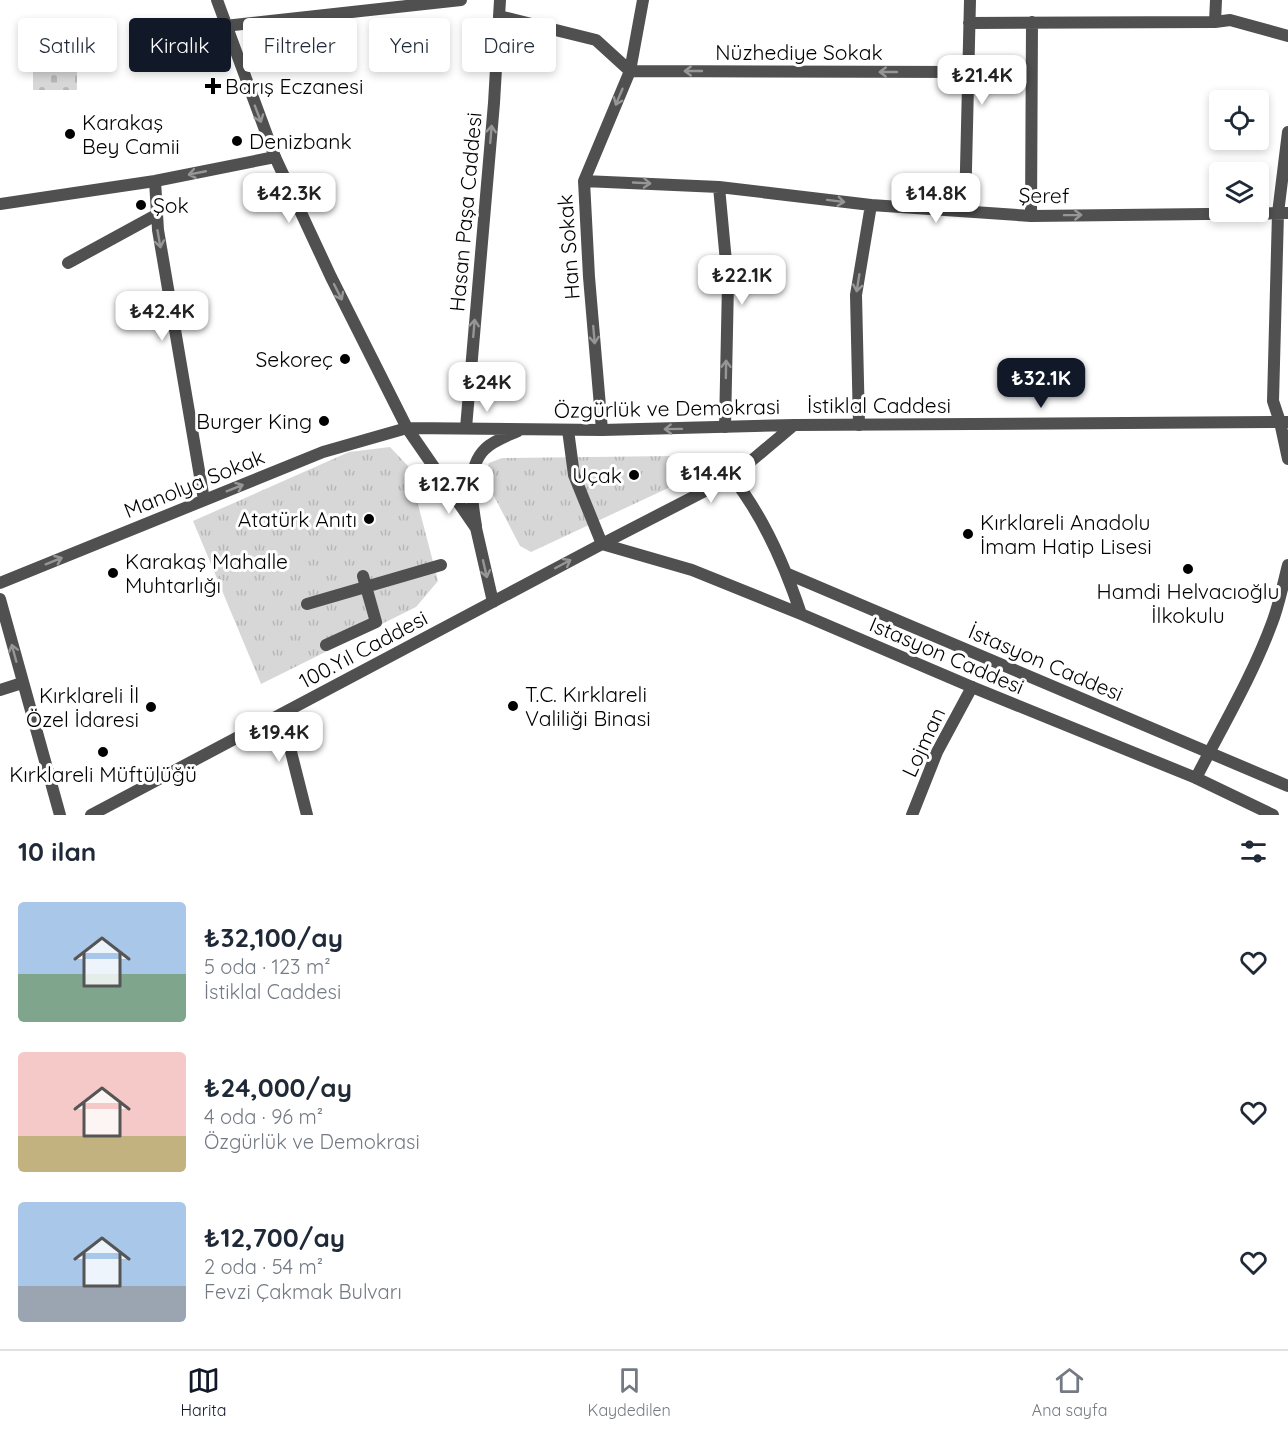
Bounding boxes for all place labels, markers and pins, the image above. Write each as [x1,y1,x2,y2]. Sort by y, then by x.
pin: ₺21.4K [933,55,1031,106]
place label: Barış Eczanesi [225,73,363,99]
marker: Barış Eczanesi [206,79,220,93]
place label: Karakaş Bey Camii [82,109,180,159]
marker: Karakaş Bey Camii [63,127,77,141]
place label: Denizbank [249,128,352,154]
marker: Denizbank [230,134,244,148]
pin: ₺42.3K [240,173,338,224]
pin: ₺14.8K [887,173,985,224]
place label: Şok [153,192,189,218]
marker: Şok [134,198,148,212]
pin: ₺22.1K [693,255,791,306]
pin: ₺42.4K [113,291,211,342]
place label: Sekoreç [256,346,333,372]
marker: Sekoreç [338,352,352,366]
pin: ₺32.1K [992,358,1090,409]
pin: ₺24K [451,362,523,413]
place label: Burger King [196,408,312,434]
marker: Burger King [317,414,331,428]
pin: ₺14.4K [662,453,760,504]
place label: Uçak [572,462,622,488]
pin: ₺12.7K [400,464,498,515]
marker: Uçak [627,468,641,482]
place label: Atatürk Anıtı [238,506,357,532]
place label: Kırklareli Anadolu İmam Hatip Lisesi [980,509,1152,559]
marker: Atatürk Anıtı [362,512,376,526]
marker: Kırklareli Anadolu İmam Hatip Lisesi [961,527,975,541]
place label: Karakaş Mahalle Muhtarlığı [125,548,288,598]
marker: Hamdi Helvacıoğlu İlkokulu [1181,562,1195,576]
marker: Karakaş Mahalle Muhtarlığı [106,566,120,580]
place label: Hamdi Helvacıoğlu İlkokulu [1097,578,1279,628]
place label: T.C. Kırklareli Valiliği Binasi [525,681,651,731]
place label: Kırklareli İl Özel İdaresi [26,682,139,732]
marker: T.C. Kırklareli Valiliği Binasi [506,699,520,713]
marker: Kırklareli İl Özel İdaresi [144,700,158,714]
pin: ₺19.4K [230,712,328,763]
marker: Kırklareli Müftülüğü [96,745,110,759]
place label: Kırklareli Müftülüğü [9,761,197,787]

